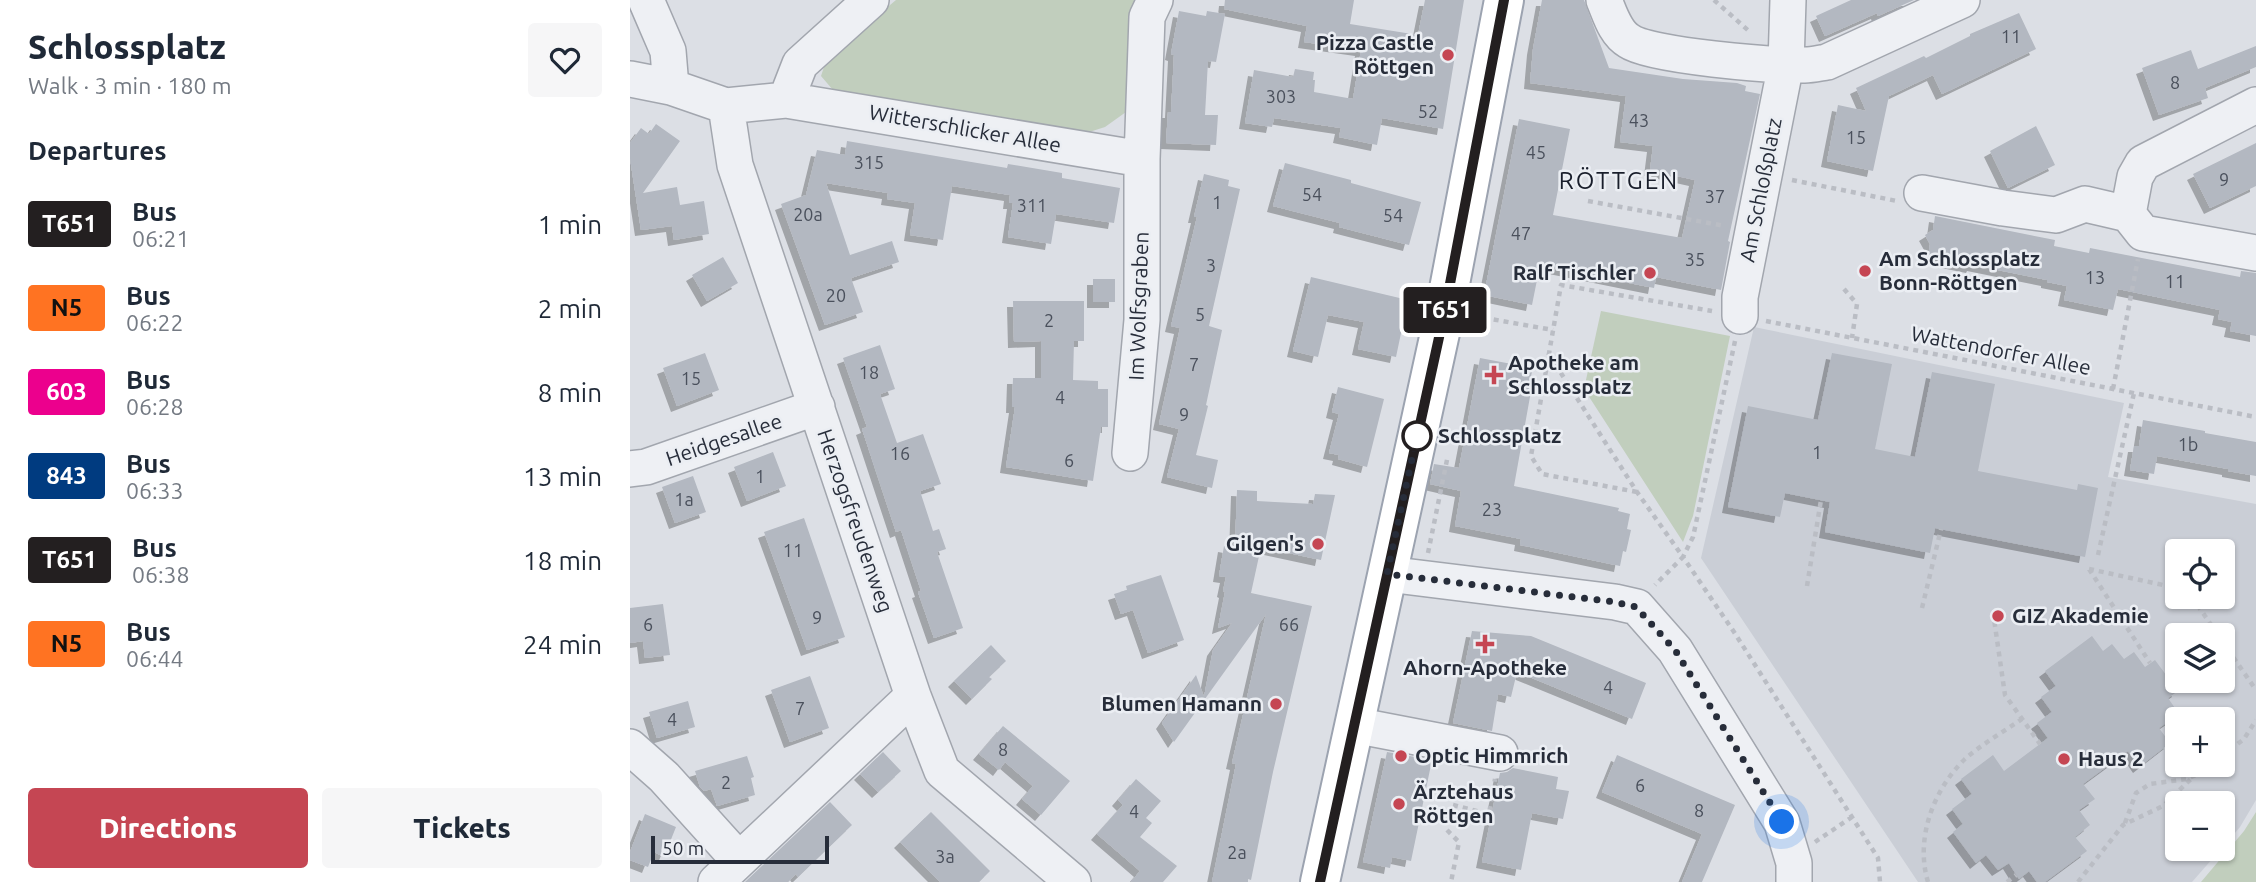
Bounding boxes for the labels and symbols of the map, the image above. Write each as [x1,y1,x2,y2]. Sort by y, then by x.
house number: 11 [2001,26,2021,46]
place label: Pizza Castle Röttgen [1316,30,1434,78]
marker: Pizza Castle Röttgen [1440,47,1456,63]
house number: 8 [2170,72,2180,92]
house number: 303 [1266,86,1296,106]
street label: Witterschlicker Allee [867,99,1063,157]
house number: 52 [1418,101,1438,121]
house number: 43 [1629,110,1649,130]
street label: Am Schloßplatz [1734,116,1786,264]
house number: 15 [1846,127,1866,147]
house number: 45 [1526,142,1546,162]
house number: 315 [854,152,884,172]
district label: RÖTTGEN [1559,167,1679,194]
house number: 9 [2219,169,2229,189]
house number: 54 [1302,184,1322,204]
house number: 37 [1705,186,1725,206]
house number: 1 [1212,192,1222,212]
house number: 311 [1017,195,1047,215]
house number: 20a [793,204,823,224]
house number: 54 [1383,205,1403,225]
house number: 47 [1511,223,1531,243]
street label: Im Wolfsgraben [1123,231,1153,381]
place label: Am Schlossplatz Bonn-Röttgen [1879,246,2040,294]
house number: 35 [1685,249,1705,269]
house number: 3 [1206,255,1216,275]
place label: Ralf Tischler [1513,260,1636,284]
marker: Am Schlossplatz Bonn-Röttgen [1857,263,1873,279]
marker: Ralf Tischler [1642,265,1658,281]
house number: 13 [2085,267,2105,287]
house number: 11 [2165,271,2185,291]
house number: 20 [826,285,846,305]
line badge: T651 [1396,287,1494,333]
house number: 5 [1195,304,1205,324]
house number: 2 [1044,310,1054,330]
street label: Wattendorfer Allee [1909,321,2093,379]
place label: Apotheke am Schlossplatz [1508,350,1639,398]
house number: 7 [1189,354,1199,374]
house number: 18 [859,362,879,382]
marker: Apotheke am Schlossplatz [1486,367,1502,383]
house number: 15 [681,368,701,388]
house number: 4 [1055,387,1065,407]
house number: 9 [1179,404,1189,424]
street label: Heidgesallee [662,408,785,470]
marker: Schlossplatz [1402,421,1432,451]
place label: Schlossplatz [1438,423,1561,447]
street label: Herzogsfreudenweg [813,426,899,616]
house number: 1b [2178,434,2198,454]
house number: 1 [1812,442,1822,462]
house number: 16 [890,443,910,463]
house number: 6 [1064,450,1074,470]
house number: 1 [755,466,765,486]
house number: 1a [674,489,694,509]
house number: 23 [1482,499,1502,519]
place label: Gilgen's [1226,531,1304,555]
marker: Gilgen's [1310,536,1326,552]
house number: 11 [783,540,803,560]
place label: GIZ Akademie [2012,603,2149,627]
house number: 9 [812,607,822,627]
marker: GIZ Akademie [1990,608,2006,624]
house number: 6 [643,614,653,634]
house number: 66 [1279,614,1299,634]
marker: Ahorn-Apotheke [1477,636,1493,652]
place label: Ahorn-Apotheke [1403,655,1567,679]
house number: 4 [1603,677,1613,697]
place label: Blumen Hamann [1101,691,1262,715]
marker: Blumen Hamann [1268,696,1284,712]
house number: 7 [795,698,805,718]
house number: 4 [667,709,677,729]
house number: 8 [998,739,1008,759]
place label: Optic Himmrich [1415,743,1569,767]
place label: Haus 2 [2078,746,2144,770]
marker: Optic Himmrich [1393,748,1409,764]
marker: Haus 2 [2056,751,2072,767]
house number: 2 [721,772,731,792]
house number: 6 [1635,775,1645,795]
place label: Ärztehaus Röttgen [1413,779,1514,827]
marker: Ärztehaus Röttgen [1391,796,1407,812]
house number: 8 [1694,800,1704,820]
house number: 4 [1129,801,1139,821]
your location [1764,804,1799,839]
scale bar [651,833,830,865]
house number: 2a [1227,842,1247,862]
house number: 3a [935,846,955,866]

